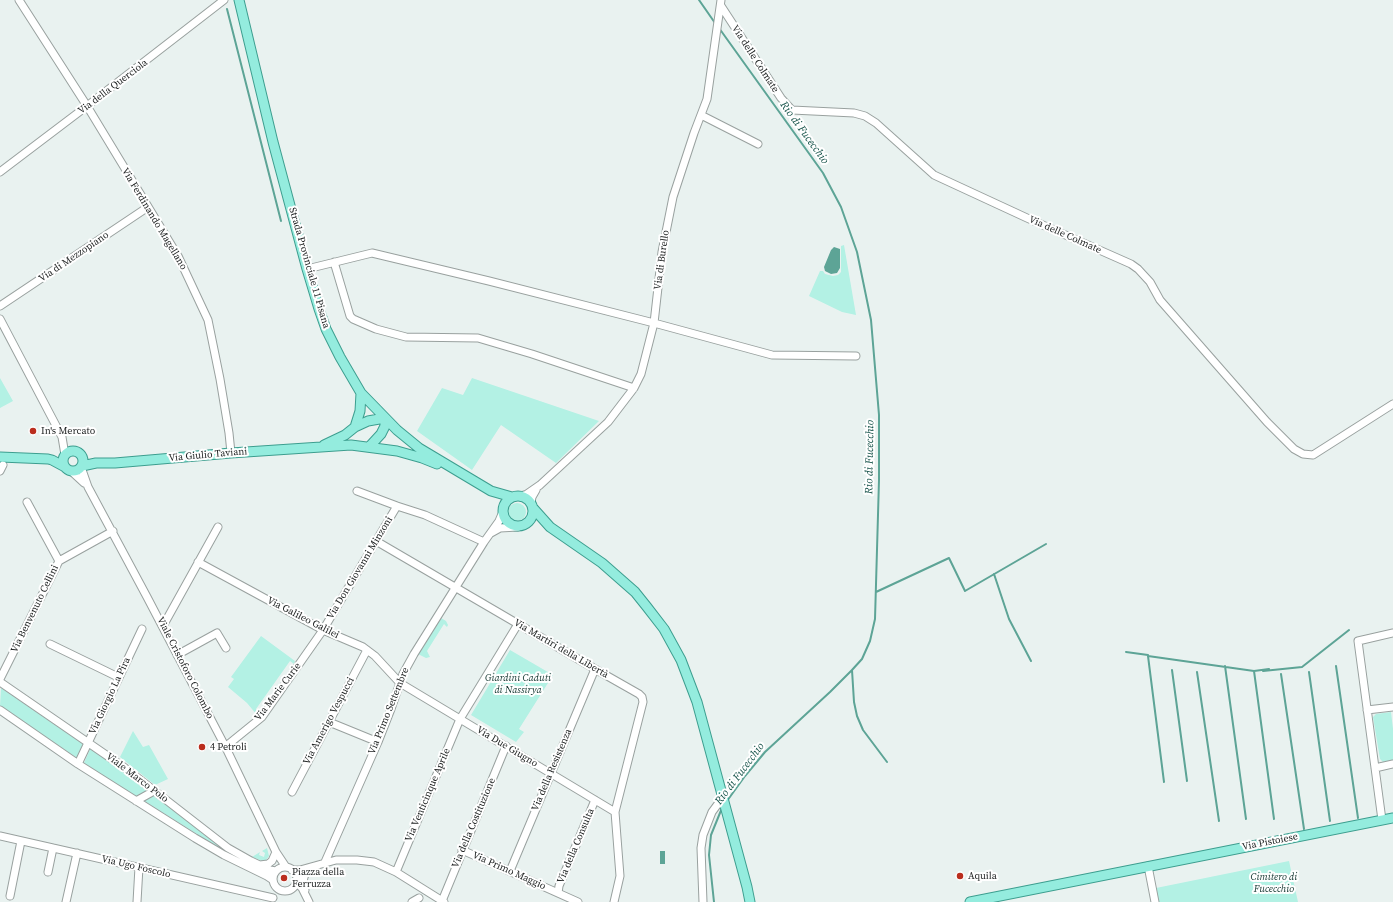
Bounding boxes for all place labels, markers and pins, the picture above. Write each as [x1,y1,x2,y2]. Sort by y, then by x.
place label: In's Mercato [41,425,95,437]
marker: In's Mercato [28,426,38,436]
place label: 4 Petroli [210,741,247,753]
marker: 4 Petroli [197,742,207,752]
place label: Piazza della Ferruzza [292,866,344,890]
place label: Aquila [968,870,997,882]
marker: Aquila [955,871,965,881]
marker: Piazza della Ferruzza [279,873,289,883]

